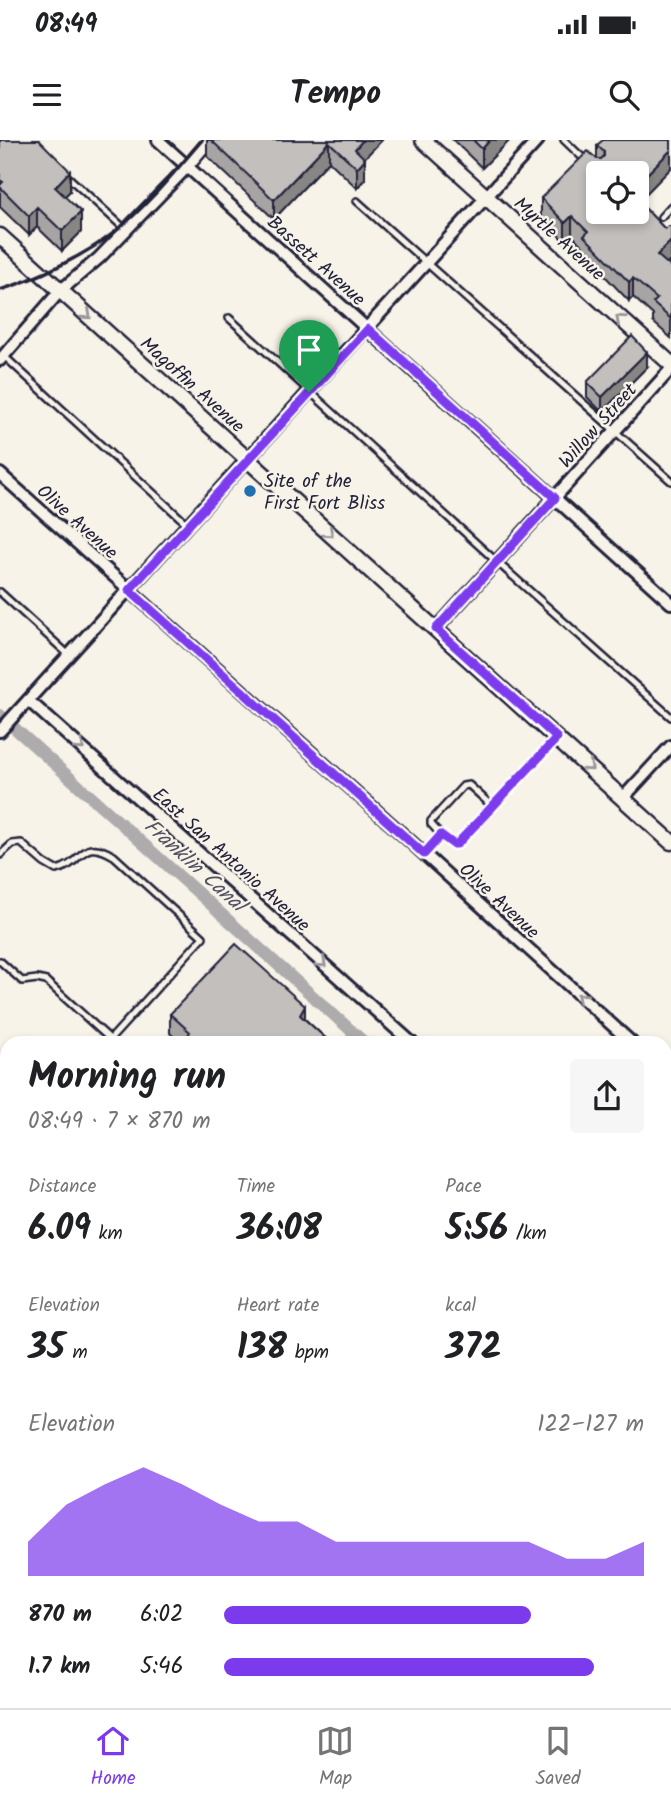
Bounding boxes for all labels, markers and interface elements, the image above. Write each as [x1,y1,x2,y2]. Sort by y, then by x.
text: 08:49 [35,4,97,46]
text: Tempo [290,69,381,120]
icon: menu [28,76,66,114]
icon: search [605,76,643,114]
map controls [586,161,649,224]
button: locate [586,161,649,224]
street label: Myrtle Avenue [506,190,612,289]
street label: Bassett Avenue [260,209,372,314]
one-way arrow [79,307,92,319]
one-way arrow [615,314,628,327]
pin [279,320,339,392]
street label: Magoffin Avenue [132,330,251,441]
icon: arrive [290,331,328,369]
street label: Willow Street [552,376,645,476]
place label: Site of the First Fort Bliss [264,467,385,519]
street label: Olive Avenue [29,478,125,568]
marker: Site of the First Fort Bliss [242,483,258,499]
one-way arrow [321,524,334,537]
one-way arrow [72,738,85,750]
one-way arrow [581,759,594,771]
street label: East San Antonio Avenue [145,781,317,940]
water label: Franklin Canal [136,811,255,924]
street label: Olive Avenue [451,856,546,947]
one-way arrow [314,955,327,967]
one-way arrow [576,993,589,1005]
text: Morning run [28,1048,226,1108]
button: share [570,1059,644,1133]
text: 08:49 · 7 × 870 m [28,1104,211,1140]
text: Distance [28,1172,96,1202]
text: Time [237,1172,275,1202]
text: Pace [445,1172,482,1202]
text: 6.09 [28,1202,91,1258]
text: 36:08 [237,1202,322,1258]
text: 5:56 [445,1202,508,1258]
text: km [91,1219,123,1249]
text: /km [508,1219,547,1249]
text: Elevation [28,1291,100,1321]
text: Heart rate [237,1291,319,1321]
text: kcal [445,1291,476,1321]
text: 35 [28,1321,65,1377]
text: 138 [237,1321,287,1377]
text: 372 [445,1321,501,1377]
text: m [65,1338,88,1368]
text: bpm [287,1338,329,1368]
text: Elevation [28,1407,115,1443]
text: 122–127 m [537,1407,644,1443]
text: 870 m [28,1597,92,1633]
text: 6:02 [140,1597,183,1633]
text: 1.7 km [28,1649,90,1685]
text: 5:46 [140,1649,183,1685]
tab: Home [90,1722,136,1794]
tab: Map [316,1722,354,1794]
tab: Saved [535,1722,581,1794]

